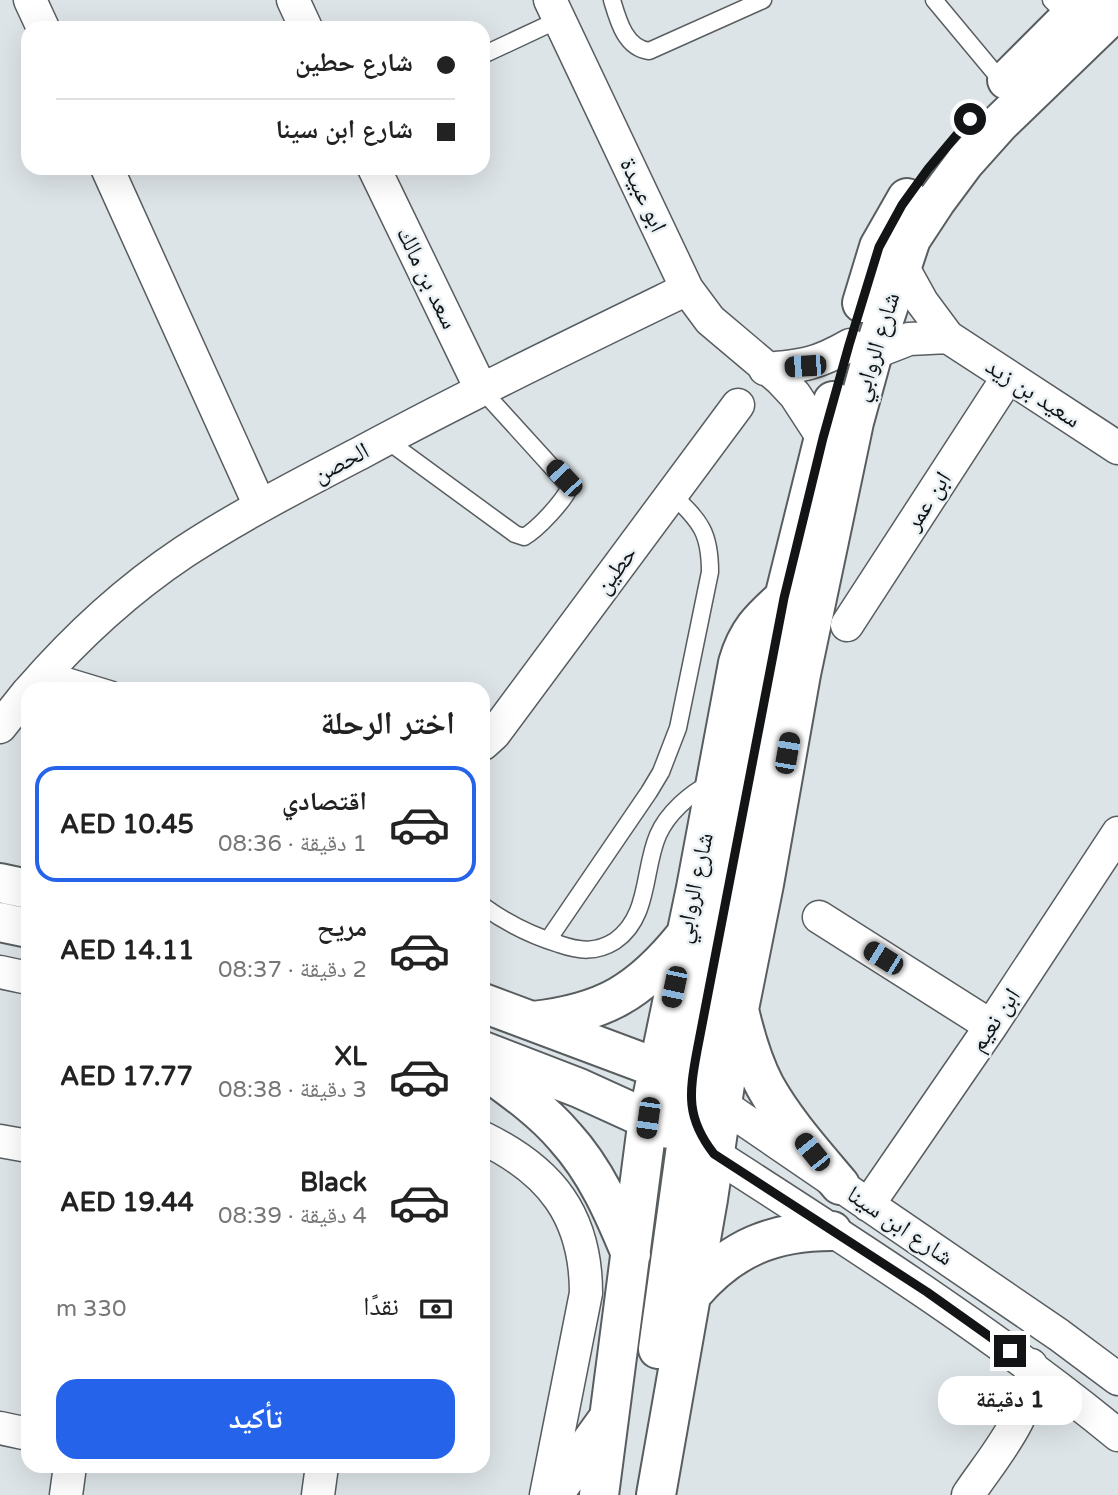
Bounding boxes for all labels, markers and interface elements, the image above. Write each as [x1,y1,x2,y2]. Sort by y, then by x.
text: شارع حطين [295,47,413,78]
route start [954,103,986,135]
text: شارع ابن سينا [276,114,413,145]
street label: ابو عبيدة [613,153,673,237]
street label: سعد بن مالك [390,222,464,334]
street label: شارع الروابي [846,289,910,406]
street label: سعيد بن زيد [980,351,1086,435]
car [784,354,827,378]
street label: الحصن [308,436,374,490]
car [542,455,587,501]
street label: ابن عمر [898,466,958,537]
street label: حطين [588,540,644,600]
text: اختر الرحلة [320,705,455,743]
car [774,730,801,776]
text: اقتصادي [282,786,367,817]
icon: car [388,793,451,856]
text: AED 10.45 [60,809,194,840]
text: 1 دقيقة · 08:36 [218,830,367,858]
street label: شارع الروابي [668,830,724,947]
text: مريح [317,912,367,943]
icon: car [388,919,451,982]
text: AED 14.11 [60,935,194,966]
car [860,938,907,978]
text: 2 دقيقة · 08:37 [218,956,367,984]
car [660,964,689,1010]
street label: ابن نعيم [963,983,1028,1058]
text: XL [335,1041,367,1072]
icon: car [388,1045,451,1108]
text: AED 17.77 [60,1061,193,1092]
text: 3 دقيقة · 08:38 [218,1076,367,1104]
car [635,1096,662,1140]
car [791,1129,834,1175]
text: Black [300,1167,367,1198]
icon: car [388,1171,451,1234]
street label: شارع ابن سينا [841,1180,959,1272]
text: AED 19.44 [60,1187,194,1218]
text: 4 دقيقة · 08:39 [218,1202,367,1230]
icon: cash [417,1290,455,1328]
text: نقدًا [363,1291,399,1322]
text: 330 m [56,1295,126,1323]
route end [994,1335,1026,1367]
callout: 1 دقيقة [938,1376,1082,1424]
button: تأكيد [56,1379,455,1459]
text: 1 دقيقة [976,1386,1044,1414]

